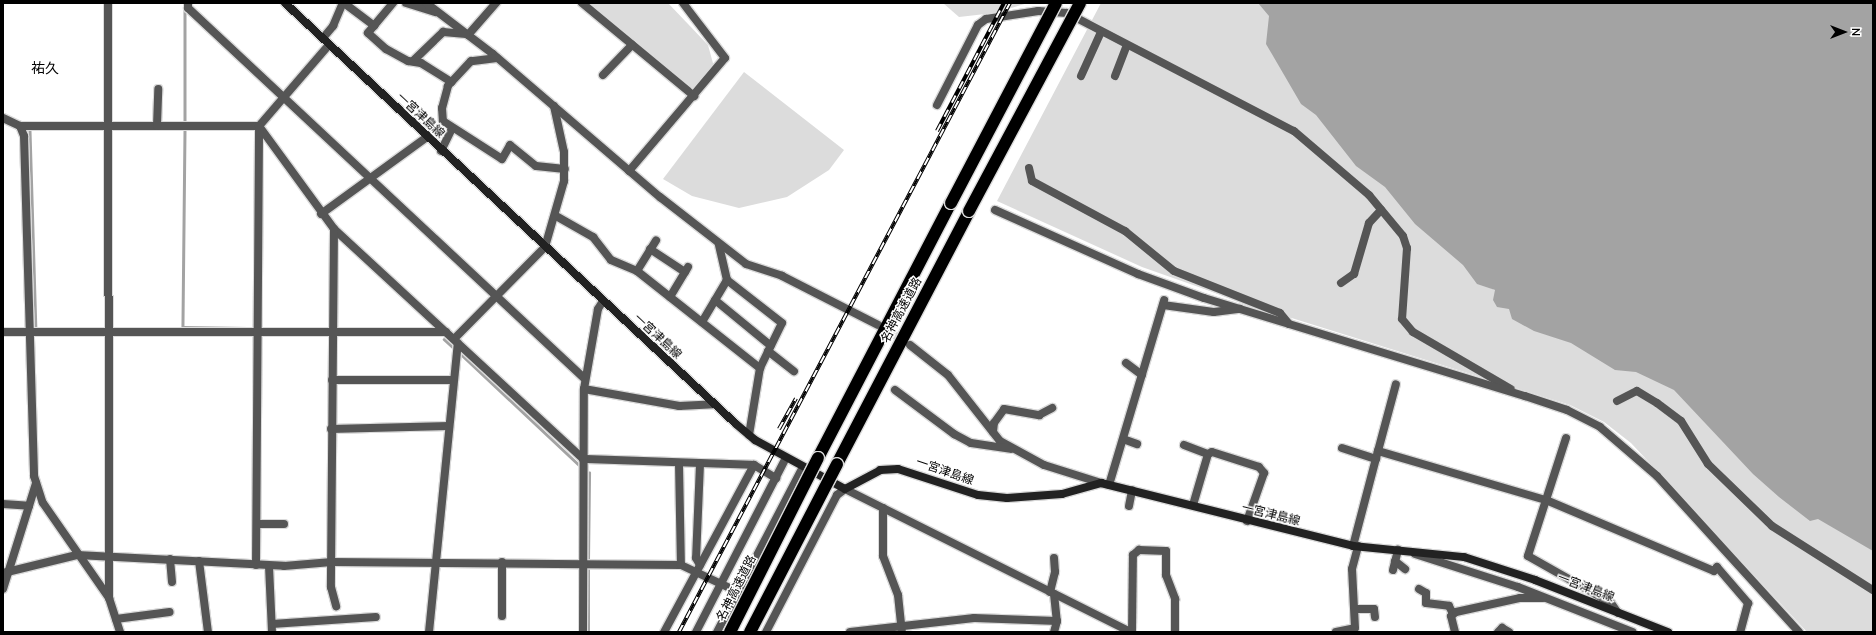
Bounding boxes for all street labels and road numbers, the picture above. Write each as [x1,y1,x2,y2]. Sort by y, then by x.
street label: 一宮津島線 [394,89,448,141]
street label: 名神高速道路 [878,275,924,345]
street label: 一宮津島線 [631,310,685,362]
street label: 一宮津島線 [914,454,976,488]
street label: 一宮津島線 [1240,500,1302,528]
street label: 名神高速道路 [713,553,759,623]
street label: 一宮津島線 [1555,570,1617,604]

